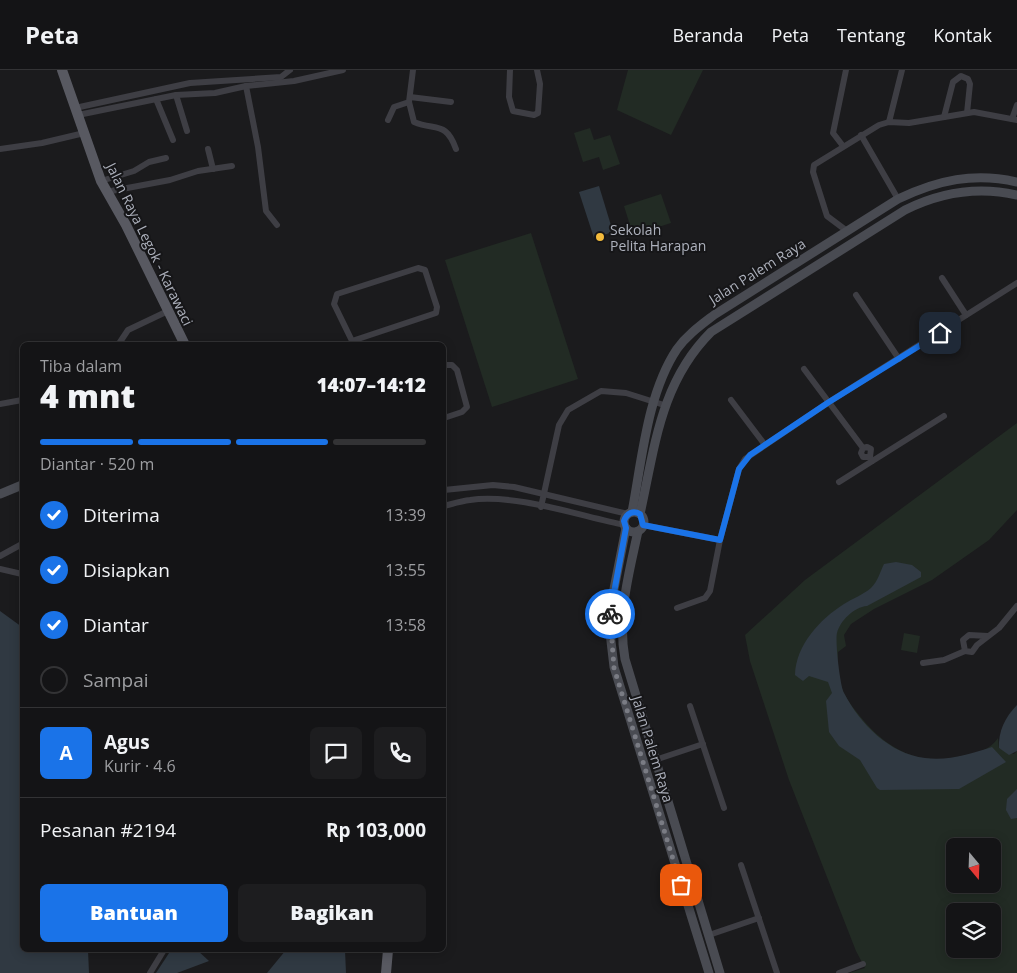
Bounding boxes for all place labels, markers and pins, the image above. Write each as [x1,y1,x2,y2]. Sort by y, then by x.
place label: Sekolah Pelita Harapan [610,220,706,255]
marker: Sekolah Pelita Harapan [594,231,606,243]
pin [919,312,961,354]
pin [660,864,702,906]

